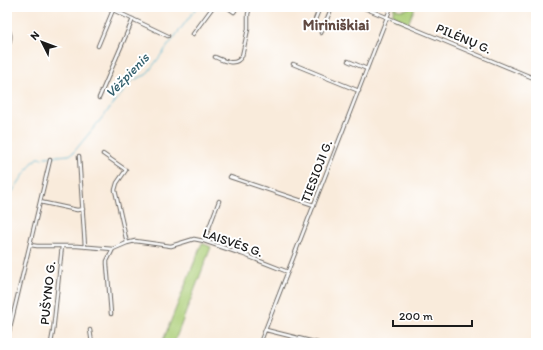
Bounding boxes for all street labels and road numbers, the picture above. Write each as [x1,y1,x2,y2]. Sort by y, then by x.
street label: PILĖNŲ G. [434,20,494,57]
street label: TIESIOJI G. [298,138,335,205]
street label: LAISVĖS G. [201,225,265,260]
street label: PUŠYNO G. [37,260,58,326]

